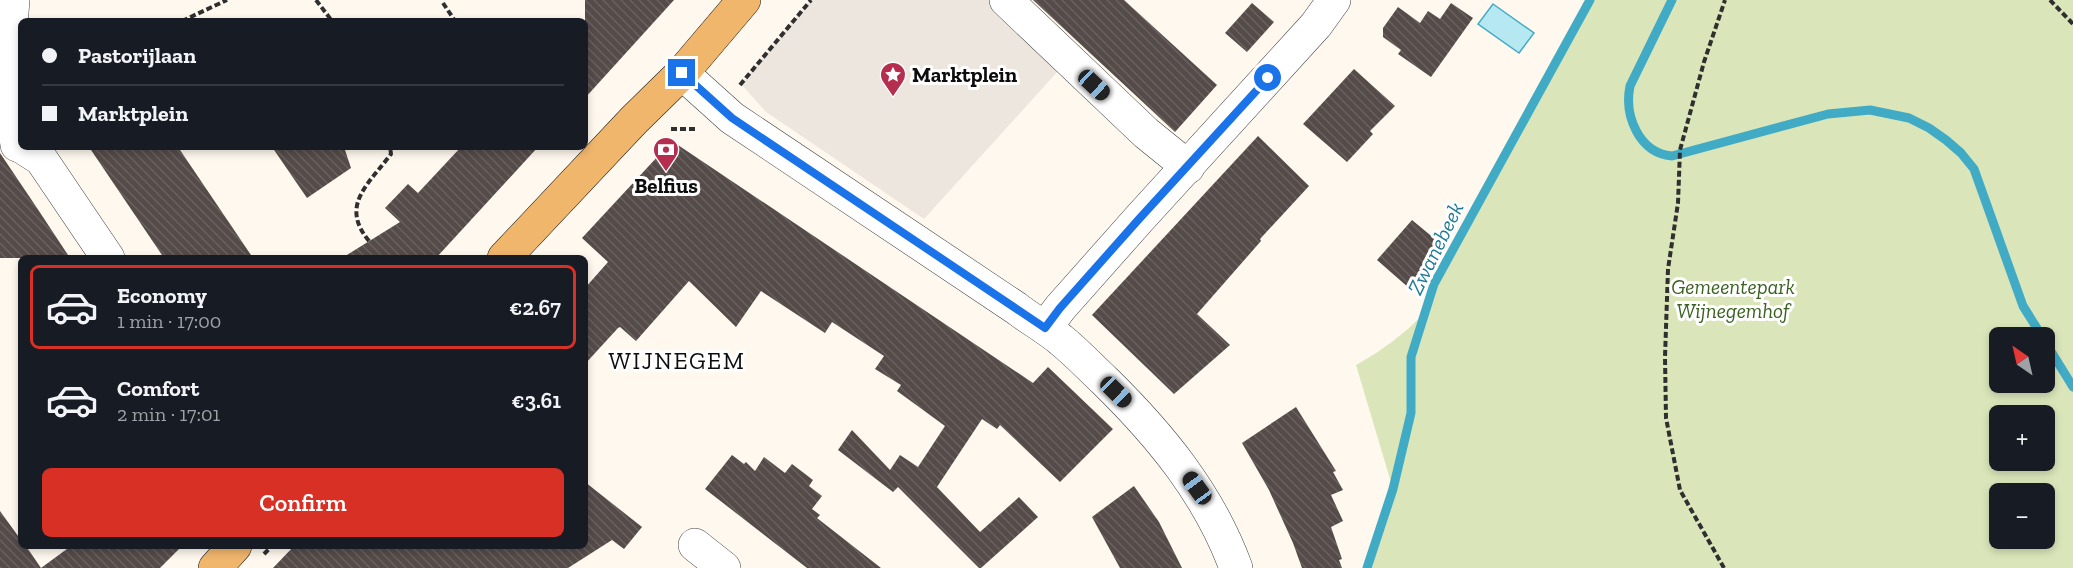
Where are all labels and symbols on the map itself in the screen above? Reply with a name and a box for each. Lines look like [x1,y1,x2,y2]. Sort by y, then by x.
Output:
route end [668,59,695,86]
place icon: Marktplein [878,60,908,98]
place label: Marktplein [912,62,1018,87]
route start [1254,64,1281,91]
car [1075,66,1113,104]
bank icon: Belfius [651,135,681,173]
place label: Belfius [634,173,698,198]
water label: Zwanebeek [1401,197,1470,299]
park label: Gemeentepark Wijnegemhof [1671,274,1795,323]
north arrow [1989,327,2055,393]
district label: WIJNEGEM [609,346,745,375]
car [1097,373,1135,411]
car [1179,468,1215,508]

